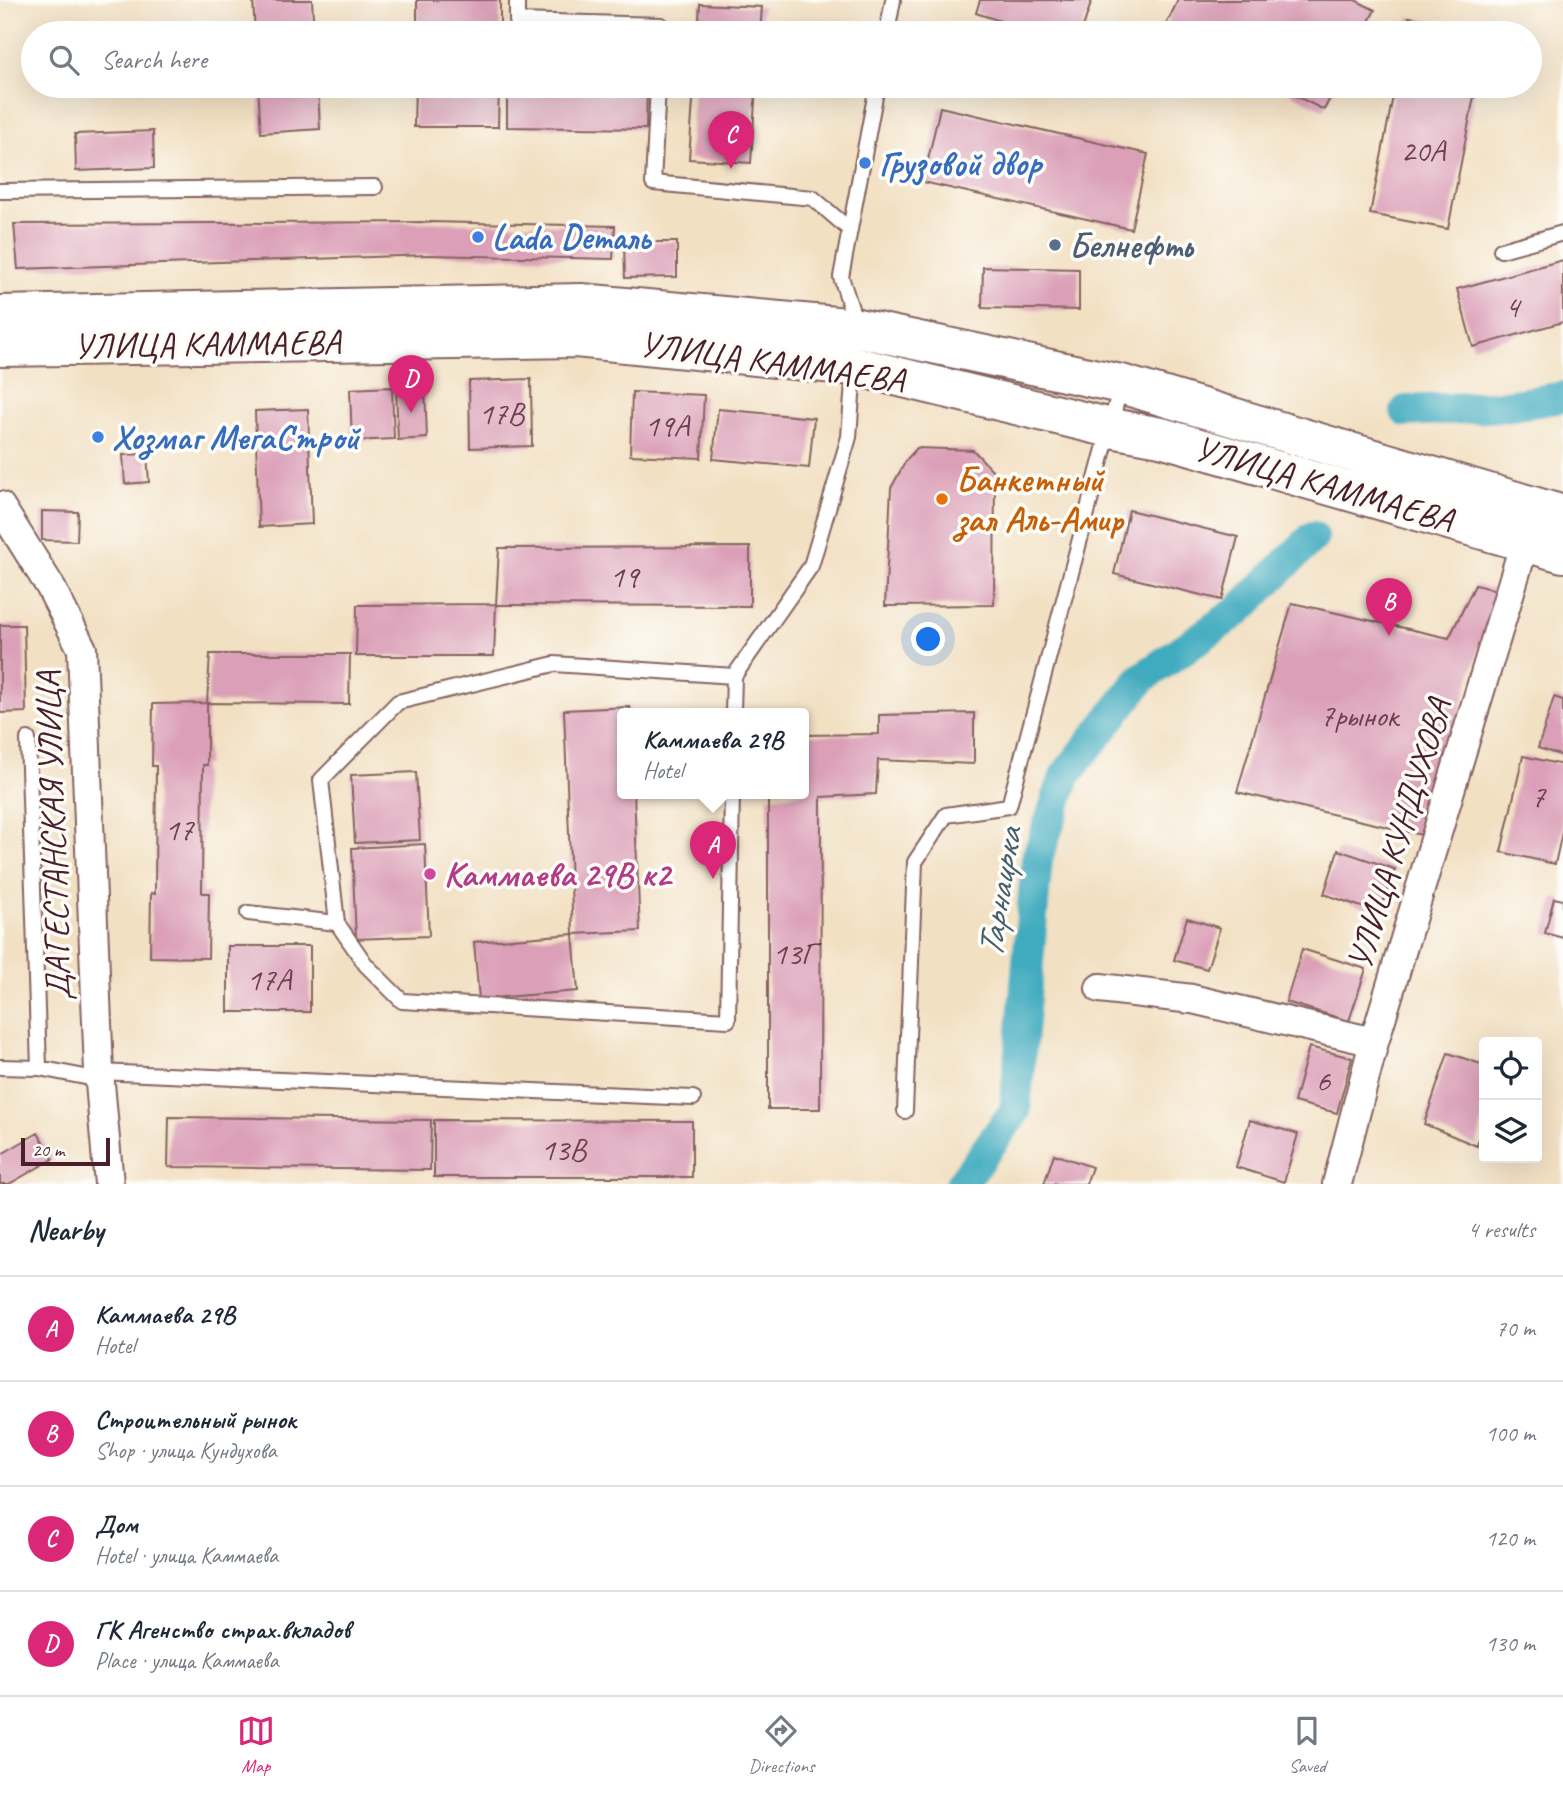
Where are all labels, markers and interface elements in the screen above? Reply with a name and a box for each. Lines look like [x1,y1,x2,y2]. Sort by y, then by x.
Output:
search box [21,21,1542,98]
icon: search [45,41,83,79]
text: Search here [101,43,207,76]
pin: C [708,111,754,169]
house number: 20А [1401,130,1447,171]
place label: Грузовой двор [879,141,1044,186]
marker: Грузовой двор [857,155,873,171]
place label: Lada Dеталь [492,215,652,260]
place label: Белнефть [1069,223,1194,268]
marker: Lada Dеталь [470,229,486,245]
marker: Белнефть [1047,237,1063,253]
house number: 4 [1505,286,1523,327]
street label: УЛИЦА КАММАЕВА [73,319,342,369]
street label: УЛИЦА КАММАЕВА [637,321,909,403]
pin: D [388,355,434,413]
house number: 17В [478,393,526,434]
house number: 19А [645,405,691,446]
place label: Хозмаг МегаСтрой [112,415,361,460]
street label: УЛИЦА КАММАЕВА [1189,426,1460,543]
marker: Хозмаг МегаСтрой [90,429,106,445]
place label: Банкетный зал Аль-Амир [952,457,1126,542]
marker: Банкетный зал Аль-Амир [934,491,950,507]
house number: 19 [610,556,641,597]
pin: B [1366,578,1412,636]
your location [911,622,945,656]
street label: ДАГЕСТАНСКАЯ УЛИЦА [25,669,81,1001]
street label: УЛИЦА КУНДУХОВА [1336,692,1462,975]
house number: 7рынок [1320,695,1400,736]
popup [617,708,809,799]
text: Каммаева 29В [643,723,783,756]
text: Hotel [643,756,683,785]
house number: 7 [1531,776,1547,817]
house number: 17 [165,809,195,850]
pin: A [690,821,736,879]
water label: Тарнаирка [966,821,1033,961]
place label: Каммаева 29В к2 [444,852,674,897]
marker: Каммаева 29В к2 [422,866,438,882]
house number: 13Г [772,933,822,974]
house number: 17А [247,959,293,1000]
map controls [1479,1037,1542,1163]
button: locate [1479,1037,1542,1100]
house number: 6 [1316,1060,1332,1101]
button: layers [1479,1100,1542,1163]
house number: 13В [540,1129,588,1170]
scale bar [21,1135,110,1167]
text: 20 m [32,1138,64,1162]
text: Nearby [28,1211,104,1249]
text: 4 results [1468,1215,1535,1244]
text: Каммаева 29В [95,1298,235,1331]
text: A [45,1314,57,1343]
text: 70 m [1496,1314,1535,1343]
text: Hotel [95,1331,135,1360]
text: Строительный рынок [95,1403,296,1436]
text: B [45,1419,57,1448]
text: 100 m [1486,1419,1535,1448]
text: Shop · улица Кундухова [95,1436,276,1465]
text: Дом [95,1508,138,1541]
text: C [46,1524,56,1553]
text: 120 m [1486,1524,1535,1553]
text: Hotel · улица Каммаева [95,1541,278,1570]
text: ГК Агенство страх.вкладов [95,1613,350,1646]
text: D [44,1629,58,1658]
text: 130 m [1486,1629,1535,1658]
text: Place · улица Каммаева [95,1646,279,1675]
tab: Map [237,1712,275,1778]
tab: Directions [748,1712,815,1778]
tab: Saved [1288,1712,1326,1778]

